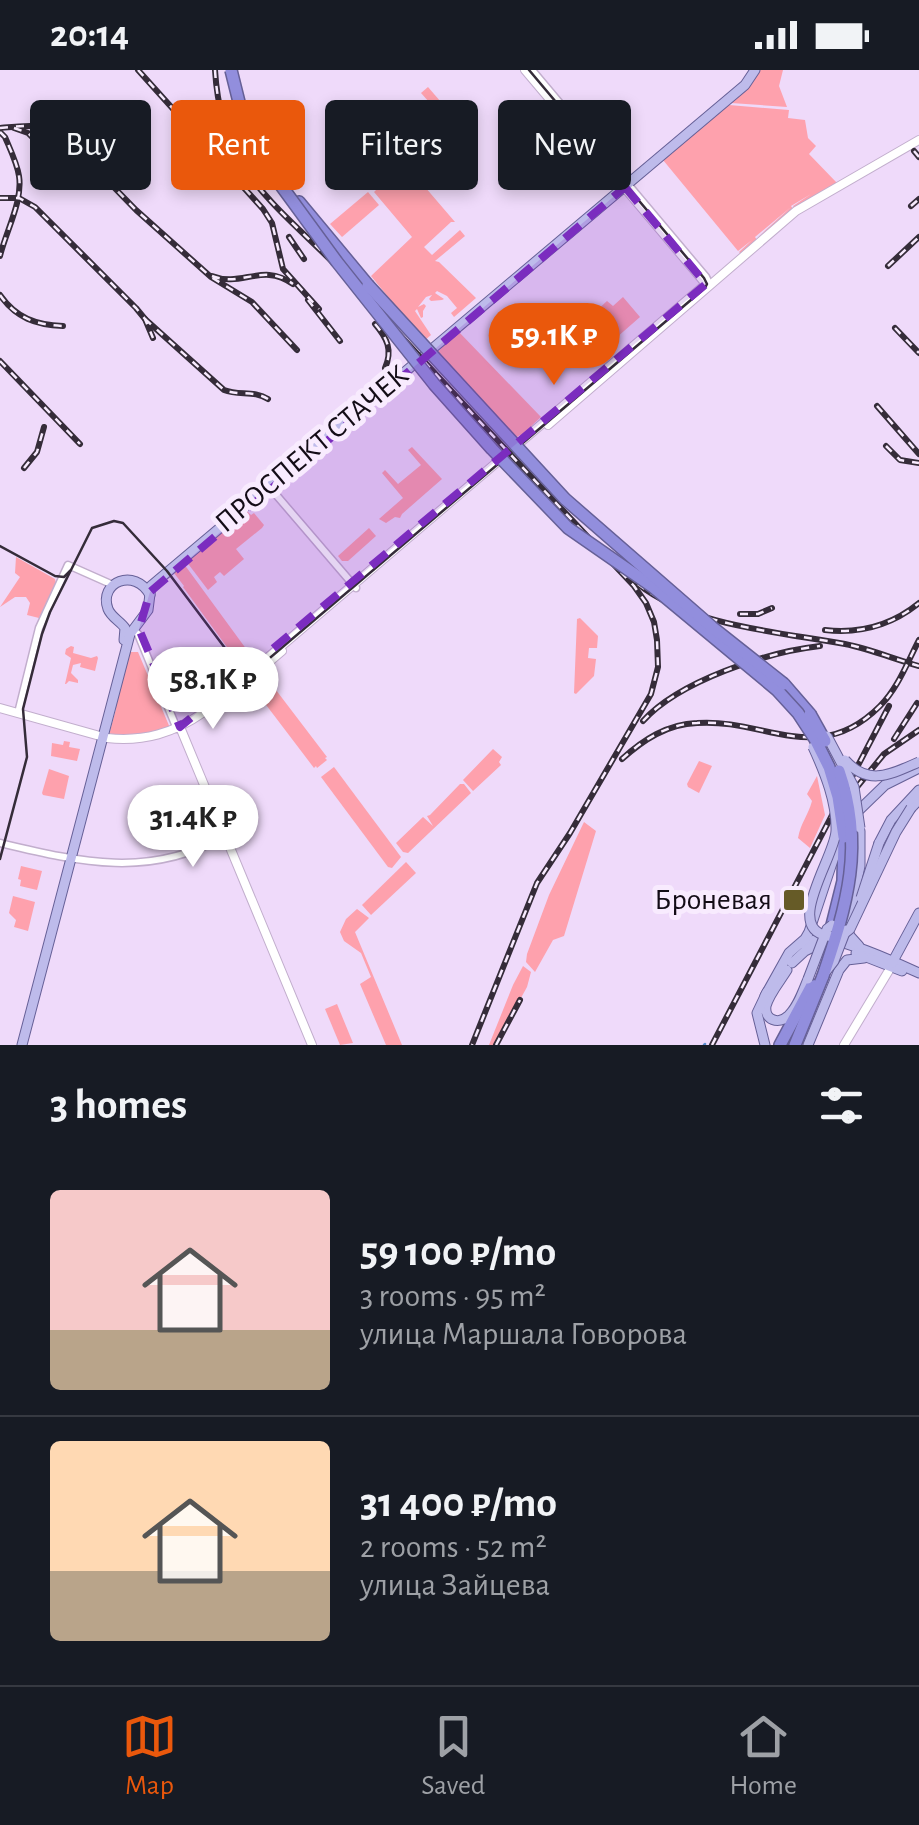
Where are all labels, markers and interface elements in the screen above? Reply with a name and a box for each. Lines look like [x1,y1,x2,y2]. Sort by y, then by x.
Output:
text: 20:14 [50,16,129,54]
chip: Buy [30,100,151,190]
chip: Rent [171,100,305,190]
chip: Filters [325,100,478,190]
chip: New [498,100,631,190]
pin: 59.1K ₽ [462,303,646,388]
text: 59.1K ₽ [511,319,597,351]
street label: ПРОСПЕКТ СТАЧЕК [210,360,414,538]
pin: 58.1K ₽ [121,647,305,732]
text: 58.1K ₽ [170,663,256,695]
pin: 31.4K ₽ [101,785,285,870]
text: 31.4K ₽ [149,801,237,833]
place label: Броневая [654,885,772,915]
marker: Броневая [781,887,807,913]
icon: filters [814,1078,869,1133]
text: 3 homes [50,1084,187,1126]
icon: home [130,1230,250,1350]
text: 59 100 ₽/mo [360,1231,556,1273]
text: 3 rooms · 95 m² [360,1280,546,1312]
text: улица Маршала Говорова [360,1318,687,1350]
icon: home [130,1481,250,1601]
text: 31 400 ₽/mo [360,1482,557,1524]
text: 2 rooms · 52 m² [360,1531,547,1563]
text: улица Зайцева [360,1569,550,1601]
tab: Map [122,1709,177,1803]
tab: Saved [421,1709,485,1803]
tab: Home [730,1709,797,1803]

